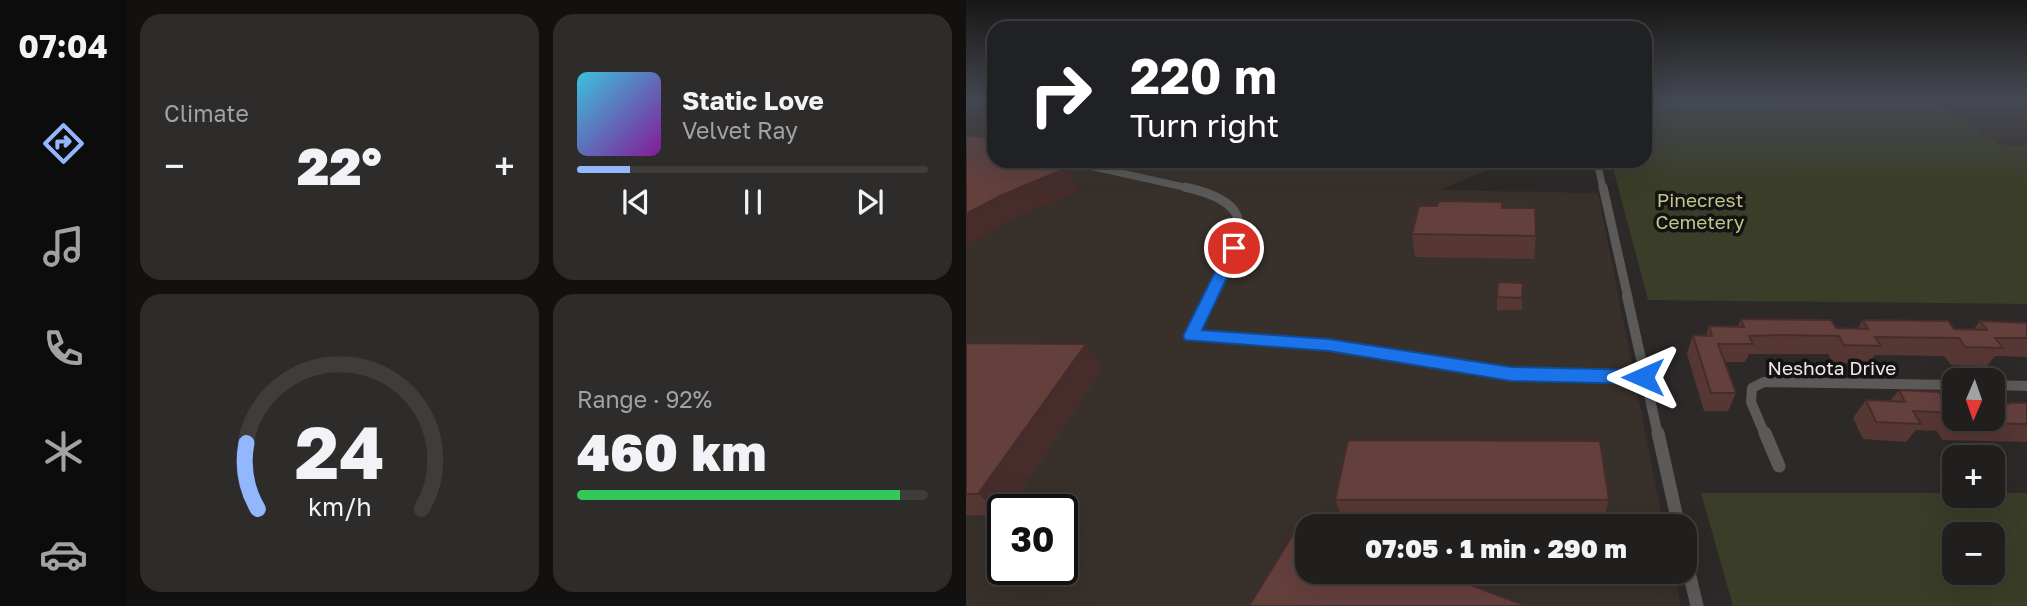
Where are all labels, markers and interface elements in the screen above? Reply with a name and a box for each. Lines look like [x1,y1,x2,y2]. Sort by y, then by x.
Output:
text: 07:04 [18,27,108,65]
text: 220 m [1130,46,1277,105]
icon: right [1015,49,1106,140]
text: Static Love [682,85,824,116]
text: Climate [164,99,249,127]
text: Turn right [1130,106,1279,144]
text: Velvet Ray [682,116,798,144]
icon: directions [39,119,88,168]
text: 22° [297,134,382,196]
text: − [164,143,185,188]
text: + [494,143,515,188]
icon: previous [617,183,655,221]
icon: pause [734,183,772,221]
icon: next [851,183,889,221]
park label: Pinecrest Cemetery [1655,188,1745,233]
pin [1204,218,1264,278]
icon: music [39,222,88,271]
icon: arrive [1215,229,1253,267]
icon: phone [39,324,88,373]
position arrow [1606,340,1680,414]
street label: Neshota Drive [1768,356,1896,379]
north arrow [1942,368,2006,430]
map controls [1942,368,2005,585]
text: Range · 92% [577,385,712,413]
text: 24 [295,408,384,495]
text: 460 km [577,420,766,482]
icon: climate [39,427,88,476]
button: + [1942,445,2005,508]
text: km/h [308,491,371,522]
speed limit sign: 30 [987,494,1078,585]
button: − [1942,522,2005,585]
icon: car [39,530,88,579]
text: 07:05 · 1 min · 290 m [1365,533,1627,564]

